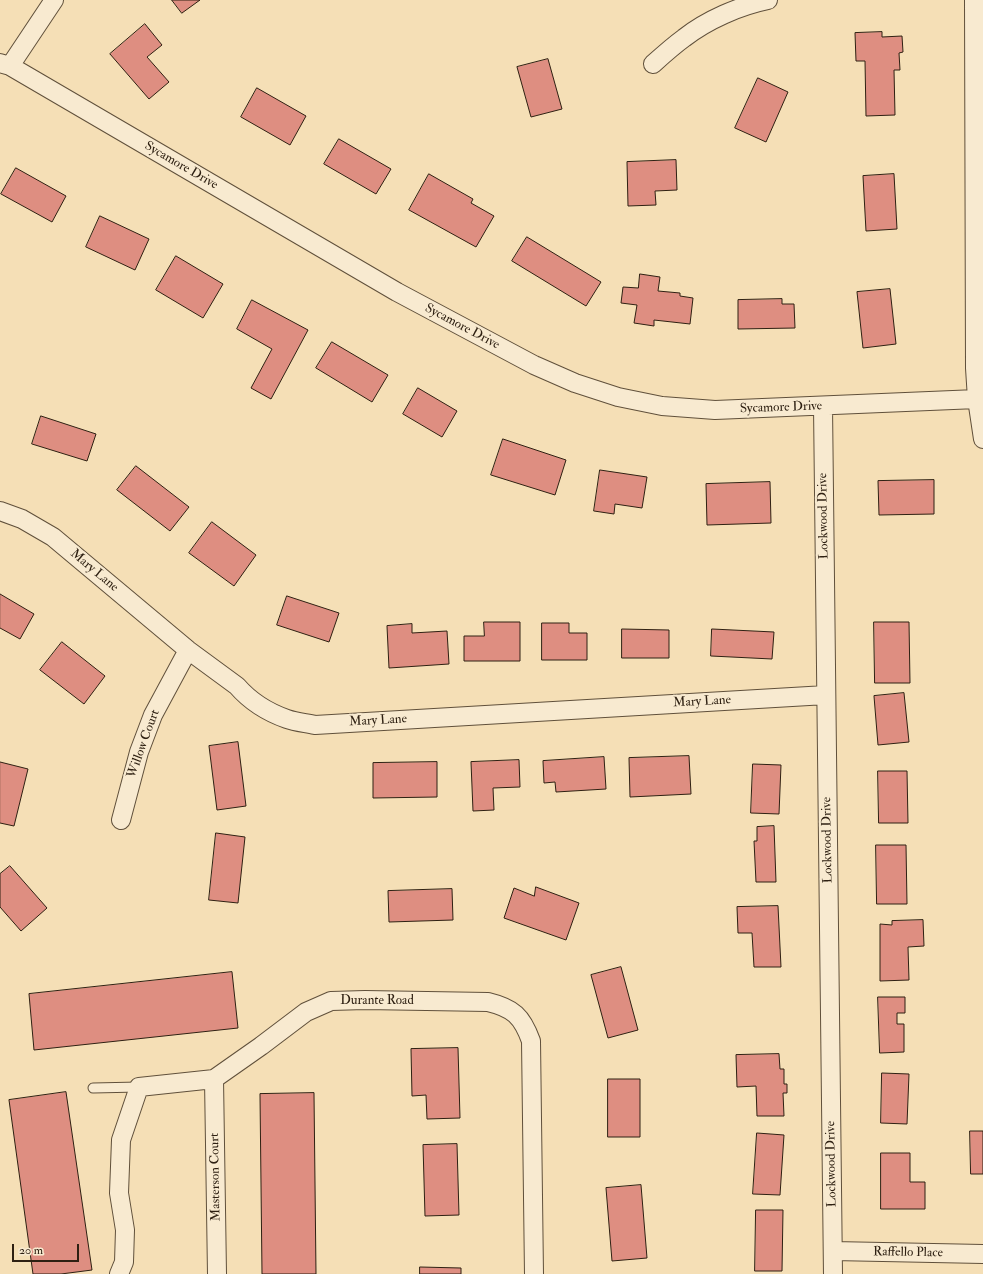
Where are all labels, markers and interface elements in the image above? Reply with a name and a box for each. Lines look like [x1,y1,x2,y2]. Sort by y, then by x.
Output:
street label: Sycamore Drive [141,139,221,193]
street label: Sycamore Drive [422,301,502,353]
street label: Sycamore Drive [740,399,822,417]
street label: Lockwood Drive [815,473,833,559]
street label: Mary Lane [67,546,121,596]
street label: Mary Lane [673,693,731,711]
street label: Willow Court [124,708,164,780]
street label: Mary Lane [349,712,407,730]
street label: Lockwood Drive [819,797,837,883]
street label: Durante Road [340,993,414,1009]
street label: Lockwood Drive [823,1121,841,1207]
street label: Masterson Court [207,1133,225,1221]
scale bar [14,1236,81,1262]
text: 20 m [19,1243,43,1258]
street label: Raffello Place [873,1245,943,1261]

